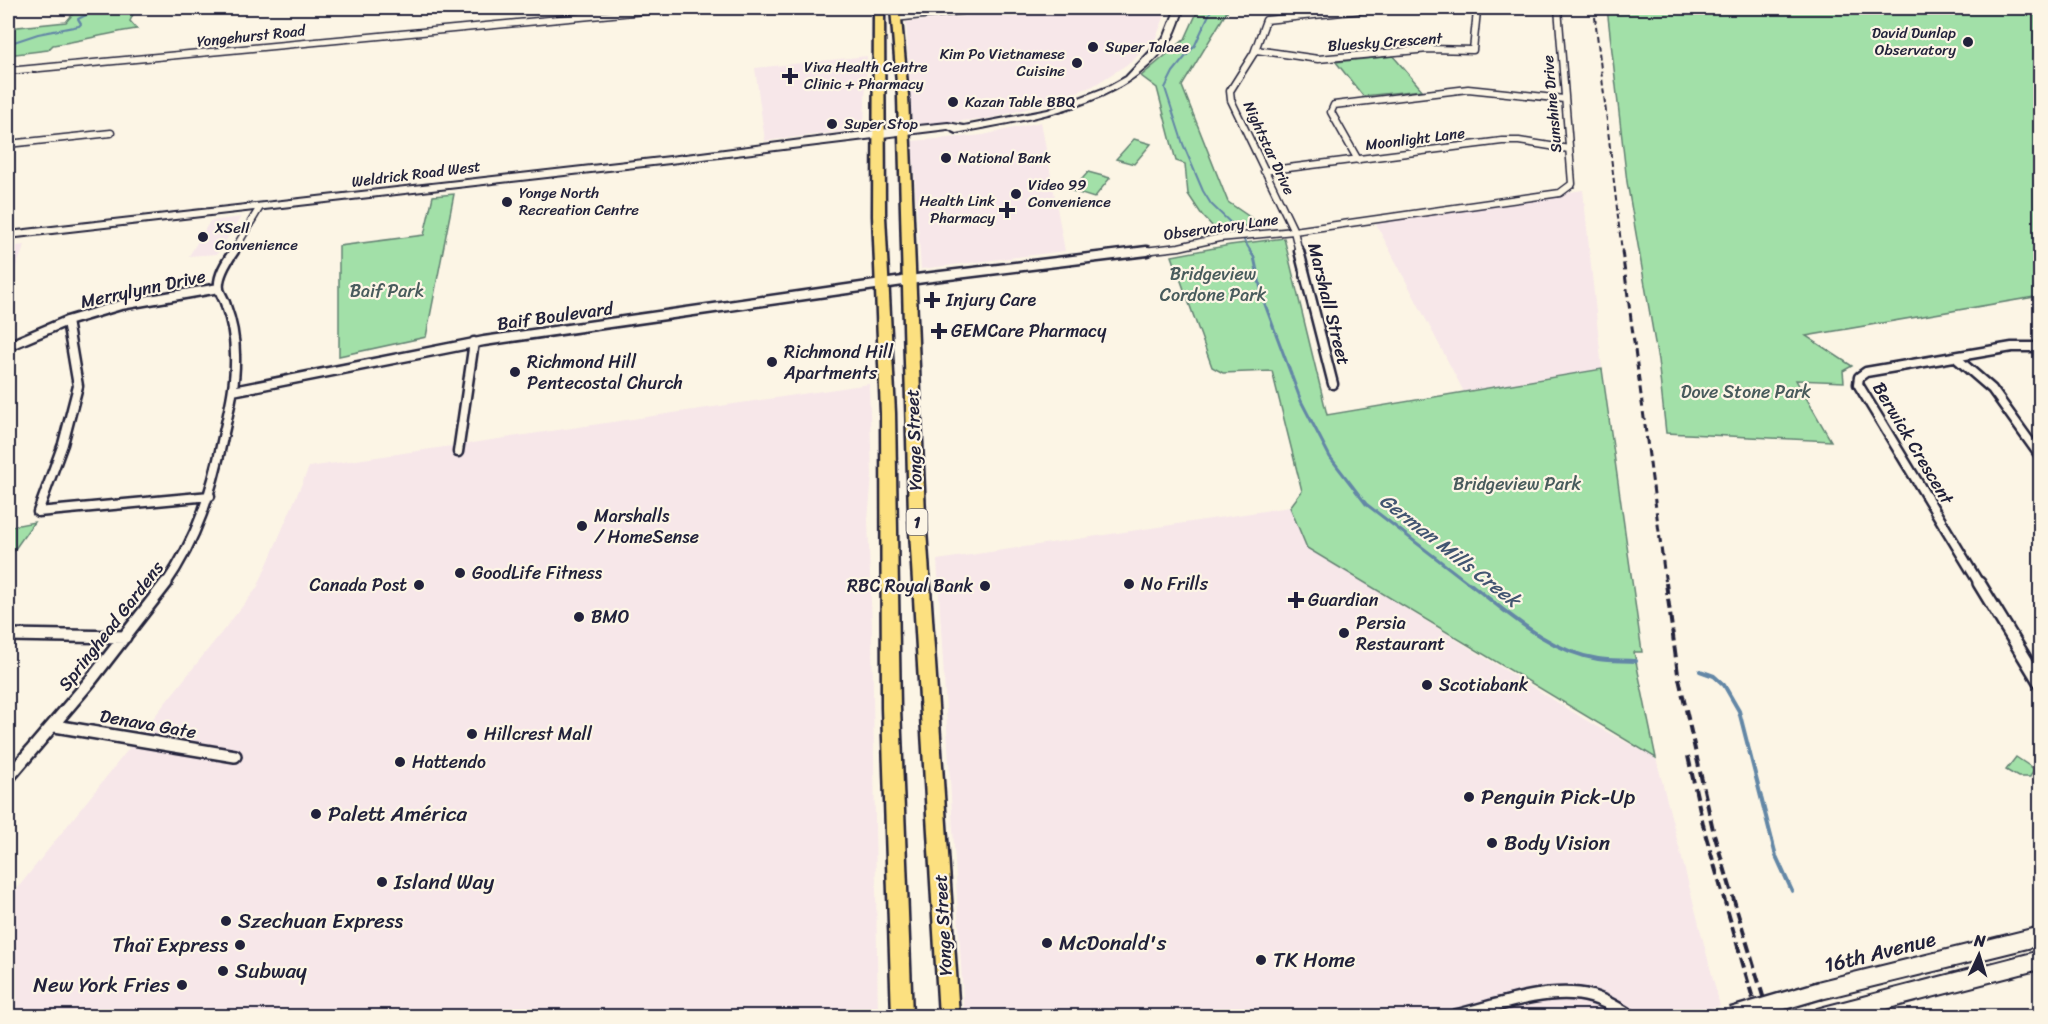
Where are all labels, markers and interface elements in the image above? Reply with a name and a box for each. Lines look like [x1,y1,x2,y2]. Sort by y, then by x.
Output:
street label: Yongehurst Road [196,17,308,55]
place label: David Dunlap Observatory [1872,20,1956,63]
street label: Bluesky Crescent [1327,25,1444,59]
place label: Super Talaee [1105,34,1189,60]
marker: David Dunlap Observatory [1961,35,1975,49]
marker: Super Talaee [1086,40,1100,54]
place label: Kim Po Vietnamese Cuisine [940,41,1065,84]
place label: Viva Health Centre Clinic + Pharmacy [804,54,928,97]
street label: Sunshine Drive [1535,54,1569,154]
marker: Kim Po Vietnamese Cuisine [1070,56,1084,70]
marker: Viva Health Centre Clinic + Pharmacy [781,67,799,85]
place label: Kazan Table BBQ [965,89,1075,115]
marker: Kazan Table BBQ [946,95,960,109]
street label: Nightstar Drive [1236,97,1302,200]
place label: Super Stop [844,111,918,137]
marker: Super Stop [825,117,839,131]
street label: Moonlight Lane [1364,120,1467,158]
place label: National Bank [958,145,1051,171]
marker: National Bank [939,151,953,165]
street label: Weldrick Road West [350,153,482,195]
place label: Video 99 Convenience [1028,172,1111,215]
place label: Yonge North Recreation Centre [519,180,639,223]
marker: Video 99 Convenience [1009,187,1023,201]
place label: Health Link Pharmacy [919,188,995,231]
marker: Yonge North Recreation Centre [500,195,514,209]
marker: Health Link Pharmacy [1000,203,1014,217]
street label: Observatory Lane [1162,206,1280,248]
place label: XSell Convenience [214,215,298,258]
marker: XSell Convenience [196,230,210,244]
street label: Marshall Street [1298,239,1360,369]
park label: Bridgeview Cordone Park [1160,258,1267,311]
street label: Merrylynn Drive [77,260,209,318]
park label: Baif Park [350,275,424,307]
place label: Injury Care [945,284,1036,316]
marker: Injury Care [923,291,941,309]
street label: Baif Boulevard [495,292,617,340]
place label: GEMCare Pharmacy [951,315,1107,347]
marker: GEMCare Pharmacy [932,324,946,338]
place label: Richmond Hill Apartments [783,336,894,389]
place label: Richmond Hill Pentecostal Church [527,346,683,399]
marker: Richmond Hill Apartments [765,355,779,369]
marker: Richmond Hill Pentecostal Church [508,365,522,379]
street label: Berwick Crescent [1864,375,1963,511]
park label: Dove Stone Park [1681,376,1812,408]
street label: Yonge Street [896,389,932,491]
park label: Bridgeview Park [1453,468,1582,500]
water label: German Mills Creek [1372,484,1530,618]
place label: Marshalls / HomeSense [594,500,699,553]
road number: 1 [906,509,928,535]
marker: Marshalls / HomeSense [575,519,589,533]
street label: Springhead Gardens [50,553,173,698]
place label: GoodLife Fitness [472,557,603,589]
marker: GoodLife Fitness [453,566,467,580]
place label: No Frills [1141,568,1209,600]
place label: Canada Post [309,569,407,601]
place label: RBC Royal Bank [847,570,973,602]
marker: No Frills [1122,577,1136,591]
marker: Canada Post [412,578,426,592]
marker: RBC Royal Bank [978,579,992,593]
place label: Guardian [1308,584,1379,616]
marker: Guardian [1289,593,1303,607]
place label: BMO [591,601,629,633]
place label: Persia Restaurant [1356,607,1445,660]
marker: BMO [572,610,586,624]
marker: Persia Restaurant [1337,626,1351,640]
place label: Scotiabank [1439,669,1529,701]
marker: Scotiabank [1420,678,1434,692]
street label: Denava Gate [97,700,199,748]
place label: Hillcrest Mall [484,718,593,750]
marker: Hillcrest Mall [465,727,479,741]
place label: Hattendo [412,746,486,778]
marker: Hattendo [393,755,407,769]
place label: Penguin Pick-Up [1481,778,1635,816]
marker: Penguin Pick-Up [1462,790,1476,804]
place label: Palett América [328,795,467,833]
marker: Palett América [309,807,323,821]
place label: Body Vision [1504,824,1610,862]
marker: Body Vision [1485,836,1499,850]
place label: Island Way [393,863,494,901]
street label: Yonge Street [924,873,962,977]
marker: Island Way [375,875,389,889]
place label: Szechuan Express [238,902,404,940]
marker: Szechuan Express [219,914,233,928]
street label: 16th Avenue [1820,920,1940,984]
place label: McDonald's [1059,924,1167,962]
north arrow [1949,925,2009,985]
place label: Thaï Express [112,926,228,964]
text: N [1972,926,1987,955]
marker: McDonald's [1040,936,1054,950]
marker: Thaï Express [233,938,247,952]
place label: TK Home [1273,941,1356,979]
place label: Subway [235,952,307,990]
marker: TK Home [1254,953,1268,967]
marker: Subway [216,964,230,978]
place label: New York Fries [33,966,170,1004]
marker: New York Fries [175,978,189,992]

